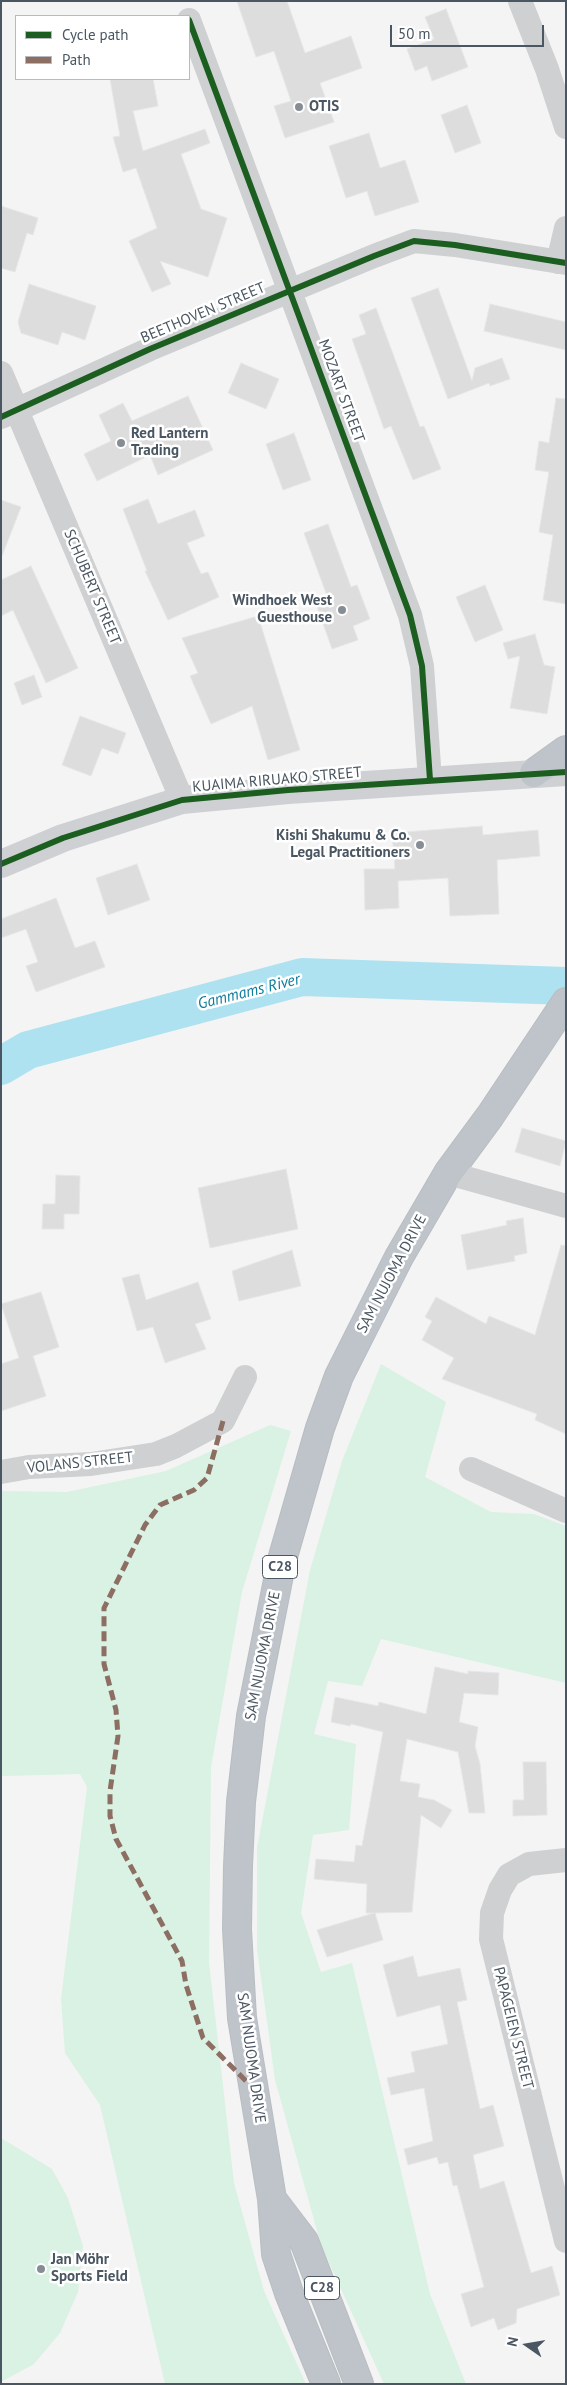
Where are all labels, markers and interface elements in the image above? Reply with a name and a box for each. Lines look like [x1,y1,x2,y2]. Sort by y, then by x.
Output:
legend [15,15,190,80]
scale bar [392,15,546,47]
text: 50 m [398,24,431,43]
text: Cycle path [62,25,128,44]
text: Path [62,50,91,69]
place label: OTIS [309,98,339,116]
marker: OTIS [293,101,305,113]
street label: BEETHOVEN STREET [138,279,268,347]
street label: MOZART STREET [314,337,368,445]
place label: Red Lantern Trading [131,425,208,460]
marker: Red Lantern Trading [115,437,127,449]
street label: SCHUBERT STREET [60,527,124,647]
place label: Windhoek West Guesthouse [232,592,332,627]
marker: Windhoek West Guesthouse [336,604,348,616]
street label: KUAIMA RIRUAKO STREET [192,764,362,796]
place label: Kishi Shakumu & Co. Legal Practitioners [276,827,410,862]
marker: Kishi Shakumu & Co. Legal Practitioners [414,839,426,851]
water label: Gammams River [196,970,302,1014]
street label: SAM NUJOMA DRIVE [353,1212,431,1336]
street label: VOLANS STREET [26,1448,134,1478]
road number: C28 [262,1555,298,1578]
street label: SAM NUJOMA DRIVE [242,1590,284,1722]
street label: PAPAGEIEN STREET [489,1965,537,2091]
street label: SAM NUJOMA DRIVE [233,1992,269,2124]
place label: Jan Möhr Sports Field [51,2251,128,2286]
marker: Jan Möhr Sports Field [35,2263,47,2275]
road number: C28 [304,2276,340,2300]
north arrow [502,2320,552,2370]
text: N [503,2335,522,2348]

